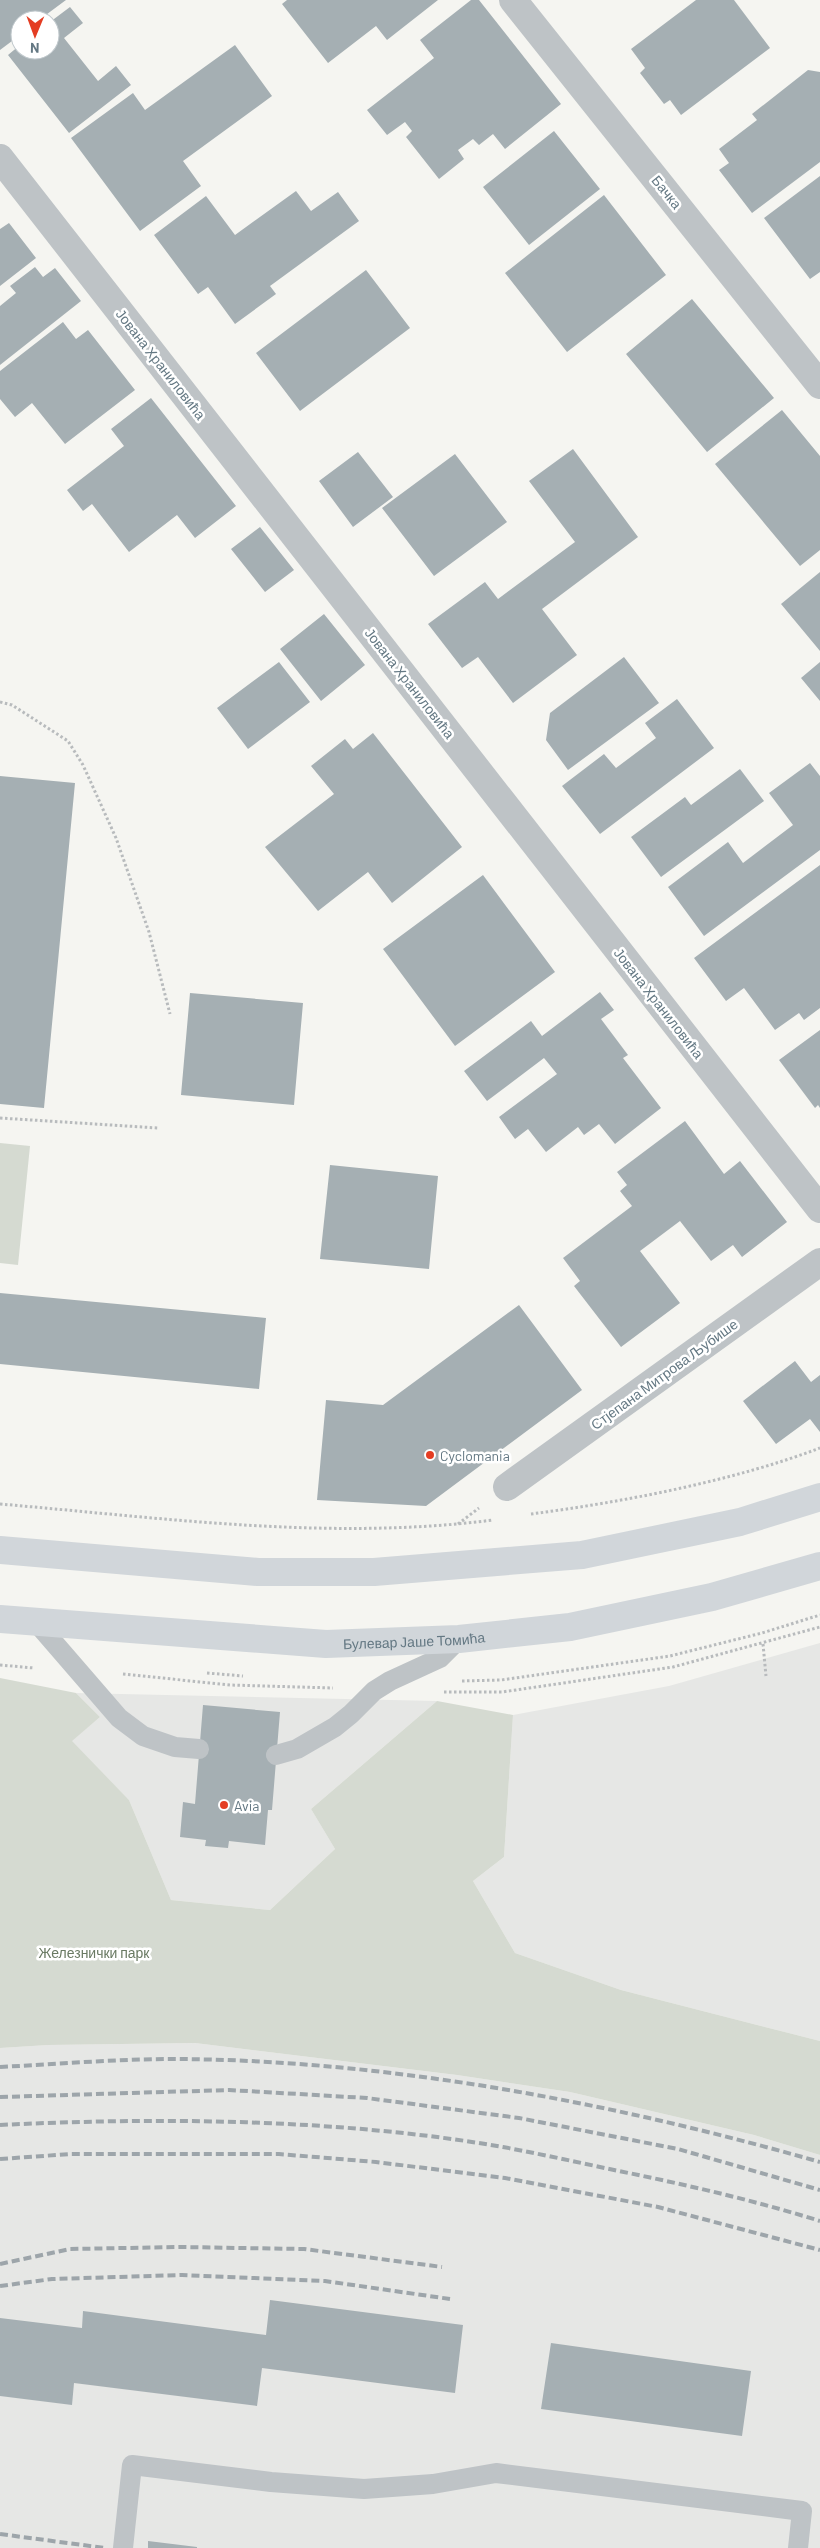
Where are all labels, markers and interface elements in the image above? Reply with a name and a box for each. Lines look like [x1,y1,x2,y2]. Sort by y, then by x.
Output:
north arrow [10,10,60,60]
text: N [30,40,40,57]
street label: Бачка [648,172,686,212]
street label: Јована Храниловића [113,305,210,423]
street label: Јована Храниловића [362,624,459,742]
street label: Јована Храниловића [611,944,708,1062]
street label: Стјепана Митрова Љубише [587,1315,741,1433]
place label: Cyclomania [440,1447,510,1464]
marker: Cyclomania [424,1449,436,1461]
street label: Булевар Јаше Томића [343,1628,486,1652]
place label: Avia [234,1797,259,1814]
marker: Avia [218,1799,230,1811]
park label: Железнички парк [38,1944,150,1961]

